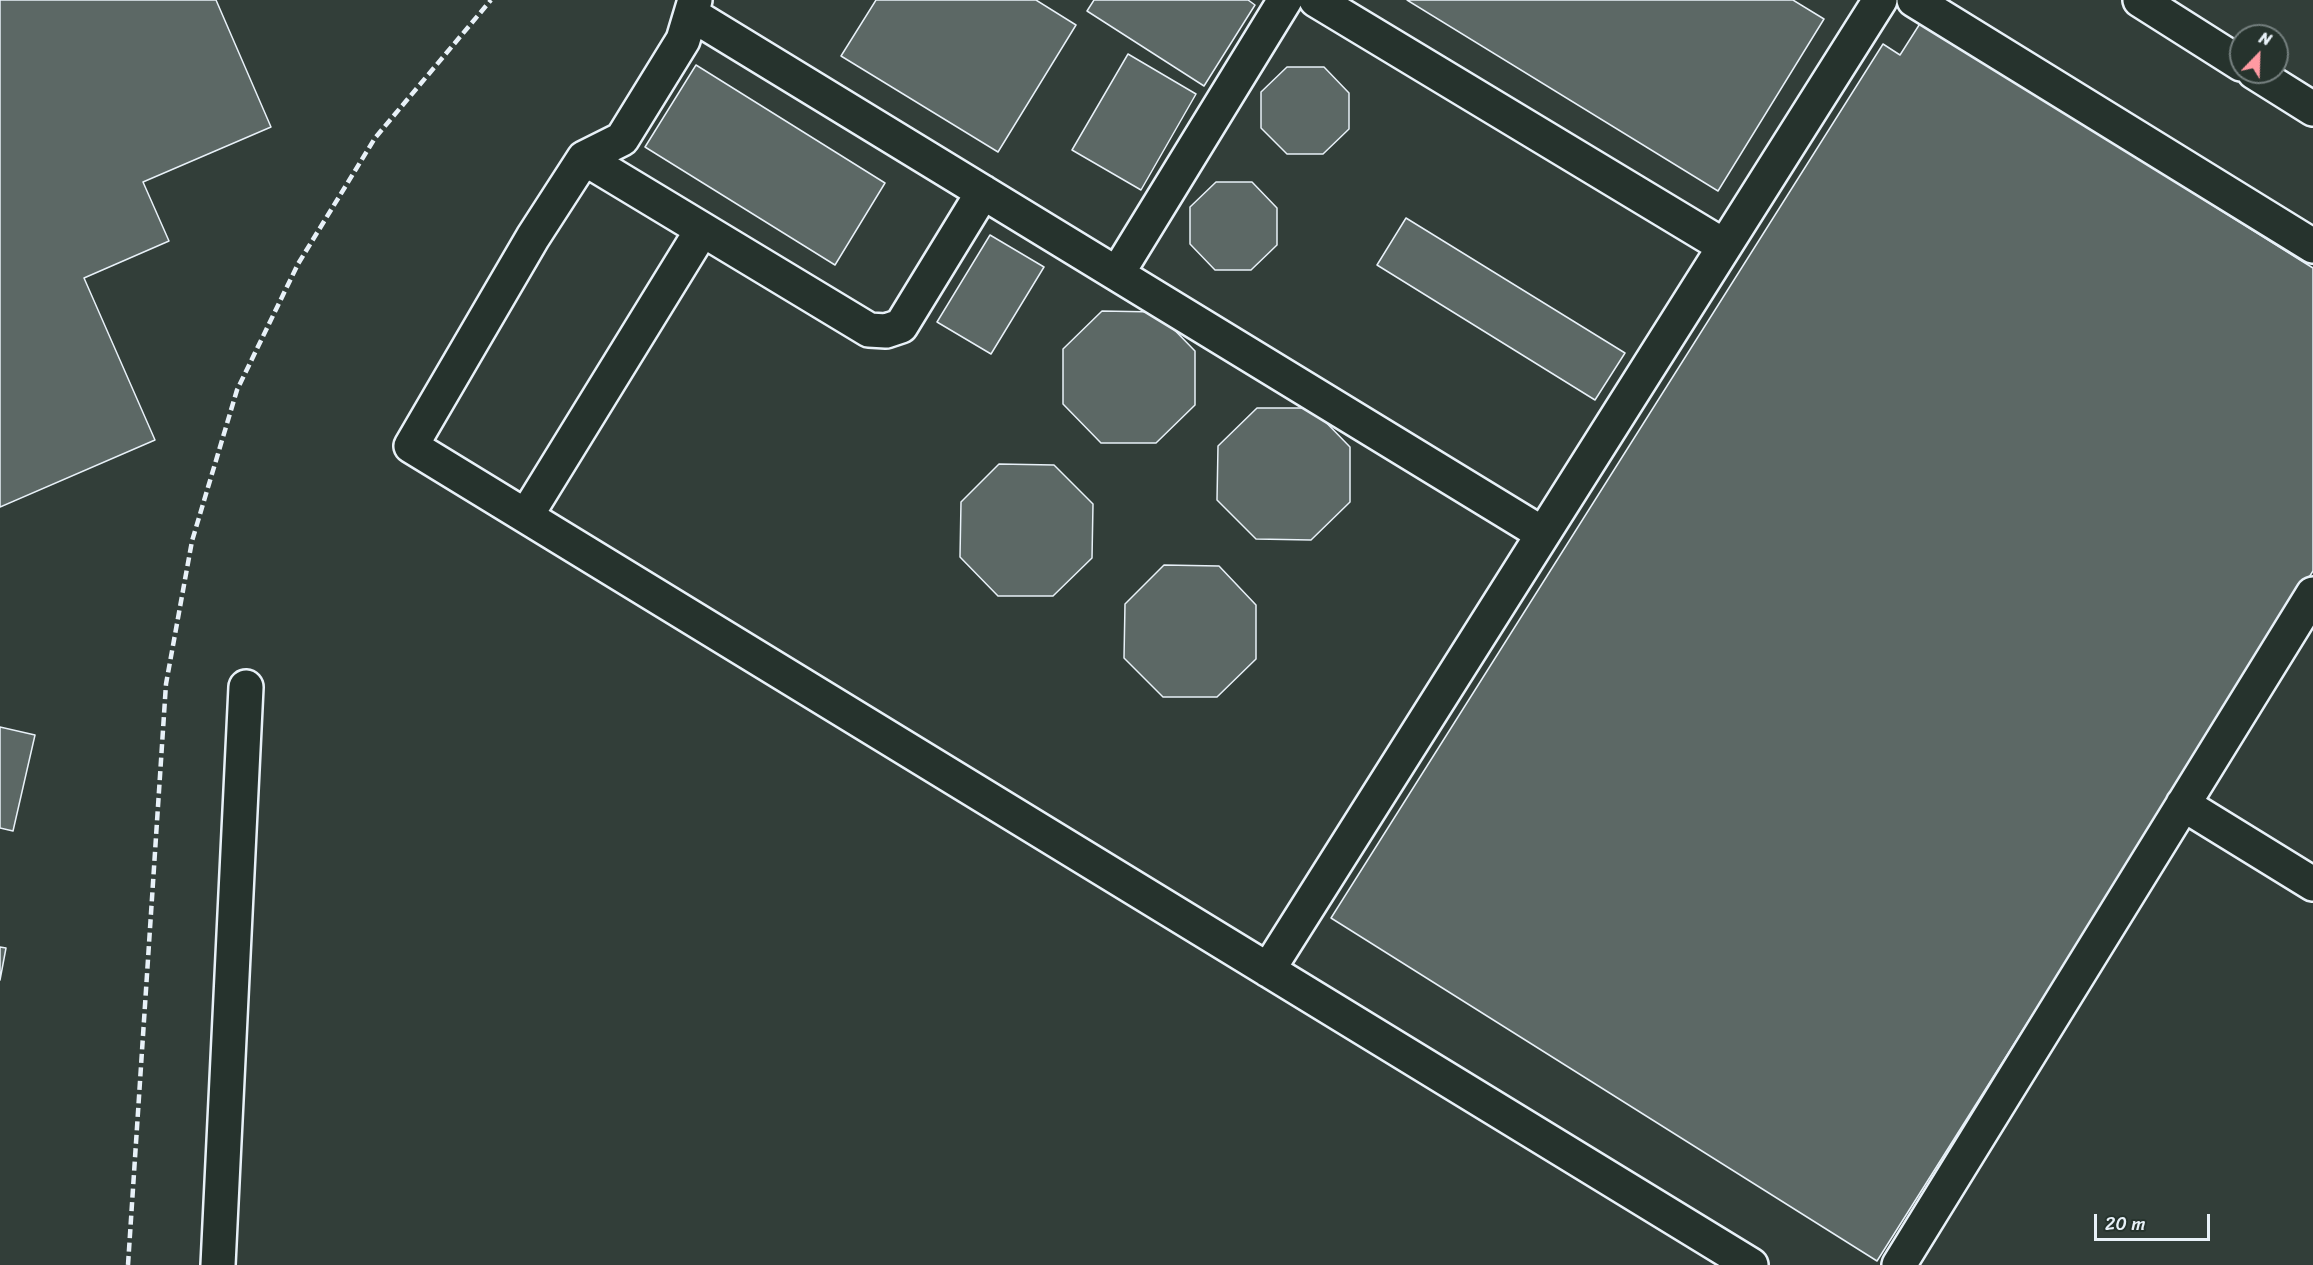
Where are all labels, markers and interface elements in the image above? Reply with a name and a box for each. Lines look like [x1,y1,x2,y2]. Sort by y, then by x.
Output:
text: N [2255,23,2276,54]
north arrow [2229,24,2289,84]
scale bar [2097,1202,2212,1240]
text: 20 m [2105,1208,2145,1240]

